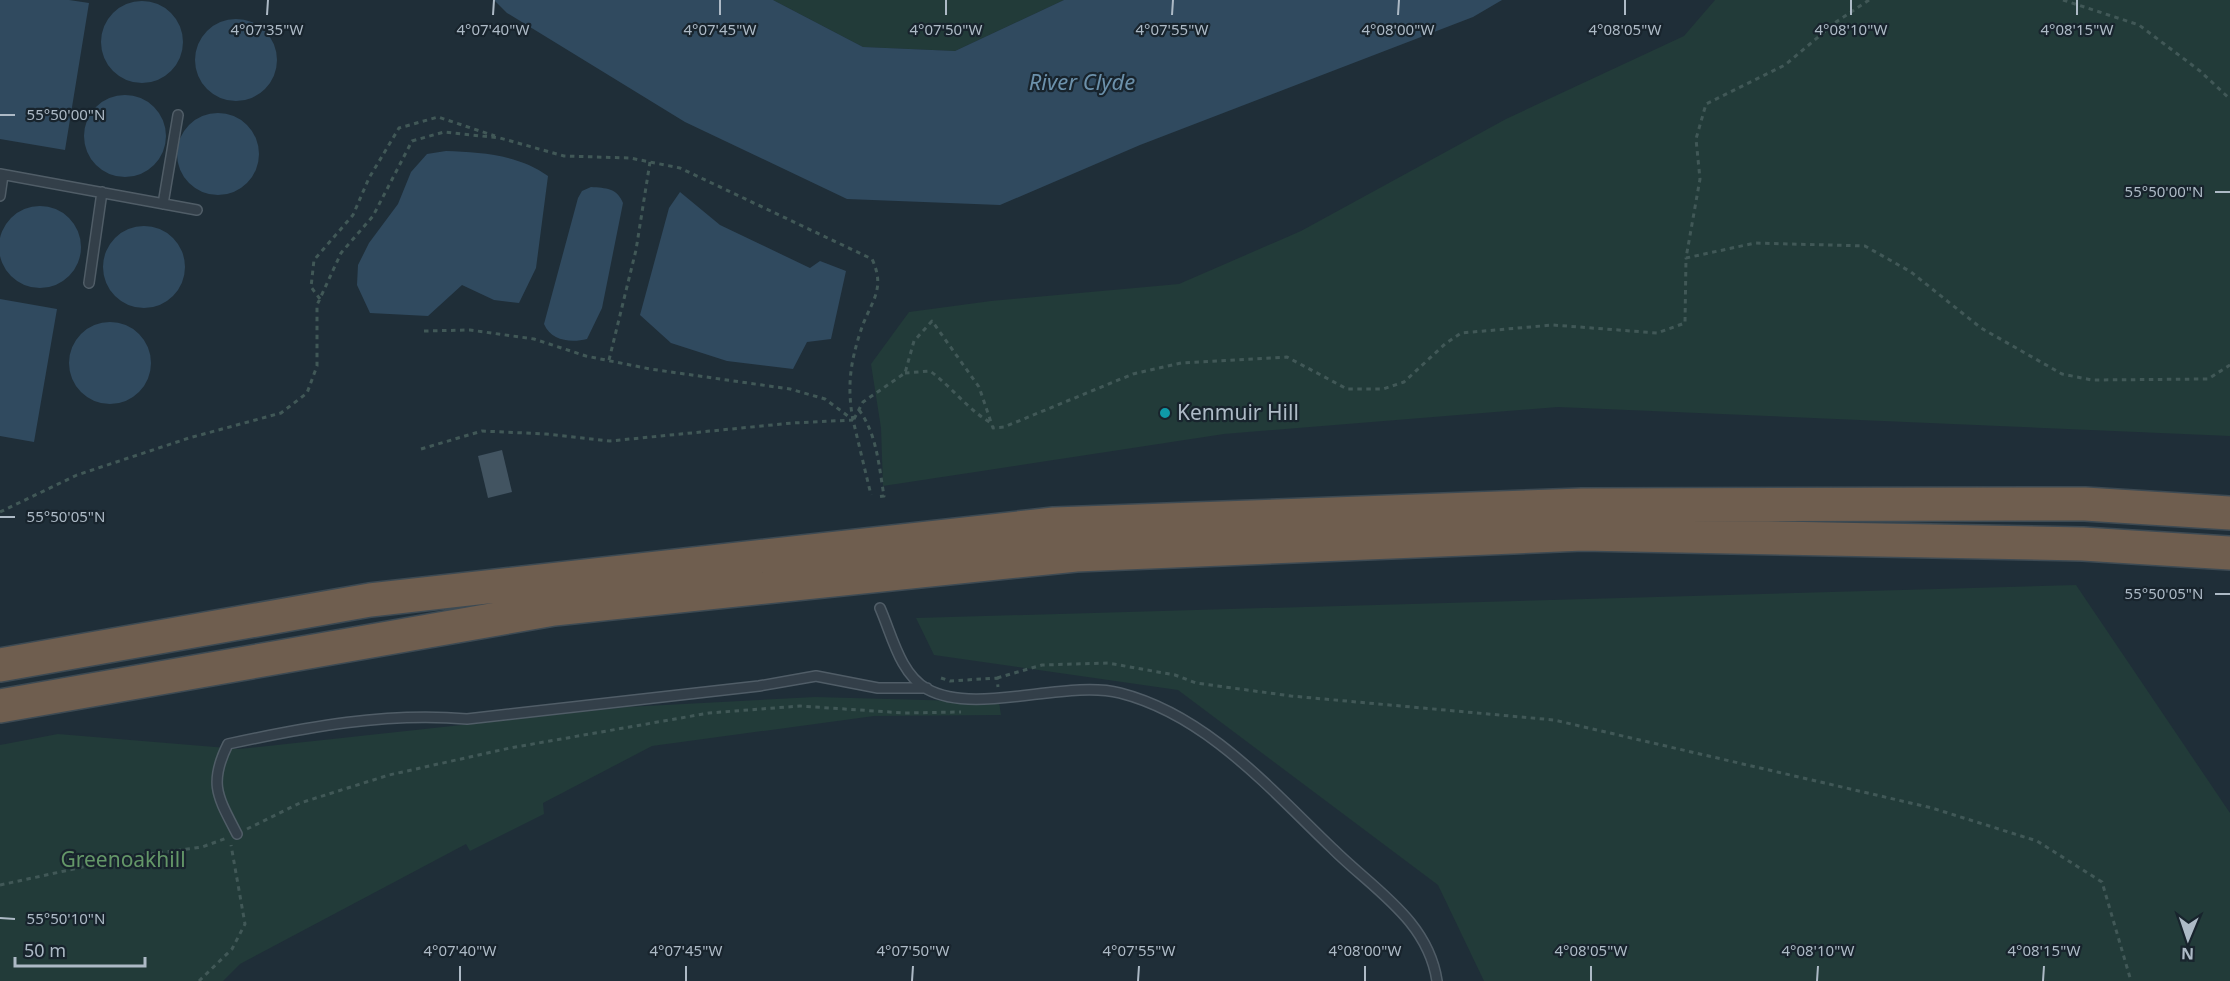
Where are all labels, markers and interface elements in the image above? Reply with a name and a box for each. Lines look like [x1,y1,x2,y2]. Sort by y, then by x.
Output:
text: 4°07'35"W [230,19,304,39]
text: 4°07'40"W [456,19,530,39]
text: 4°07'45"W [683,19,757,39]
text: 4°07'50"W [909,19,983,39]
text: 4°07'55"W [1135,19,1209,39]
text: 4°08'00"W [1361,19,1435,39]
text: 4°08'05"W [1588,19,1662,39]
text: 4°08'10"W [1814,19,1888,39]
text: 4°08'15"W [2040,19,2114,39]
water label: River Clyde [1029,66,1135,96]
text: 55°50'00"N [27,104,105,124]
text: 55°50'00"N [2125,181,2203,201]
place label: Kenmuir Hill [1177,398,1299,426]
marker: Kenmuir Hill [1158,406,1172,420]
text: 55°50'05"N [27,506,105,526]
text: 55°50'05"N [2125,583,2203,603]
park label: Greenoakhill [60,845,186,873]
text: 55°50'10"N [27,908,105,928]
north arrow [2158,909,2218,969]
scale bar [15,930,146,968]
text: 50 m [24,938,66,962]
text: 4°07'40"W [423,940,497,960]
text: 4°07'45"W [649,940,723,960]
text: 4°07'50"W [876,940,950,960]
text: 4°07'55"W [1102,940,1176,960]
text: 4°08'00"W [1328,940,1402,960]
text: 4°08'05"W [1554,940,1628,960]
text: 4°08'10"W [1781,940,1855,960]
text: 4°08'15"W [2007,940,2081,960]
text: N [2181,943,2194,965]

